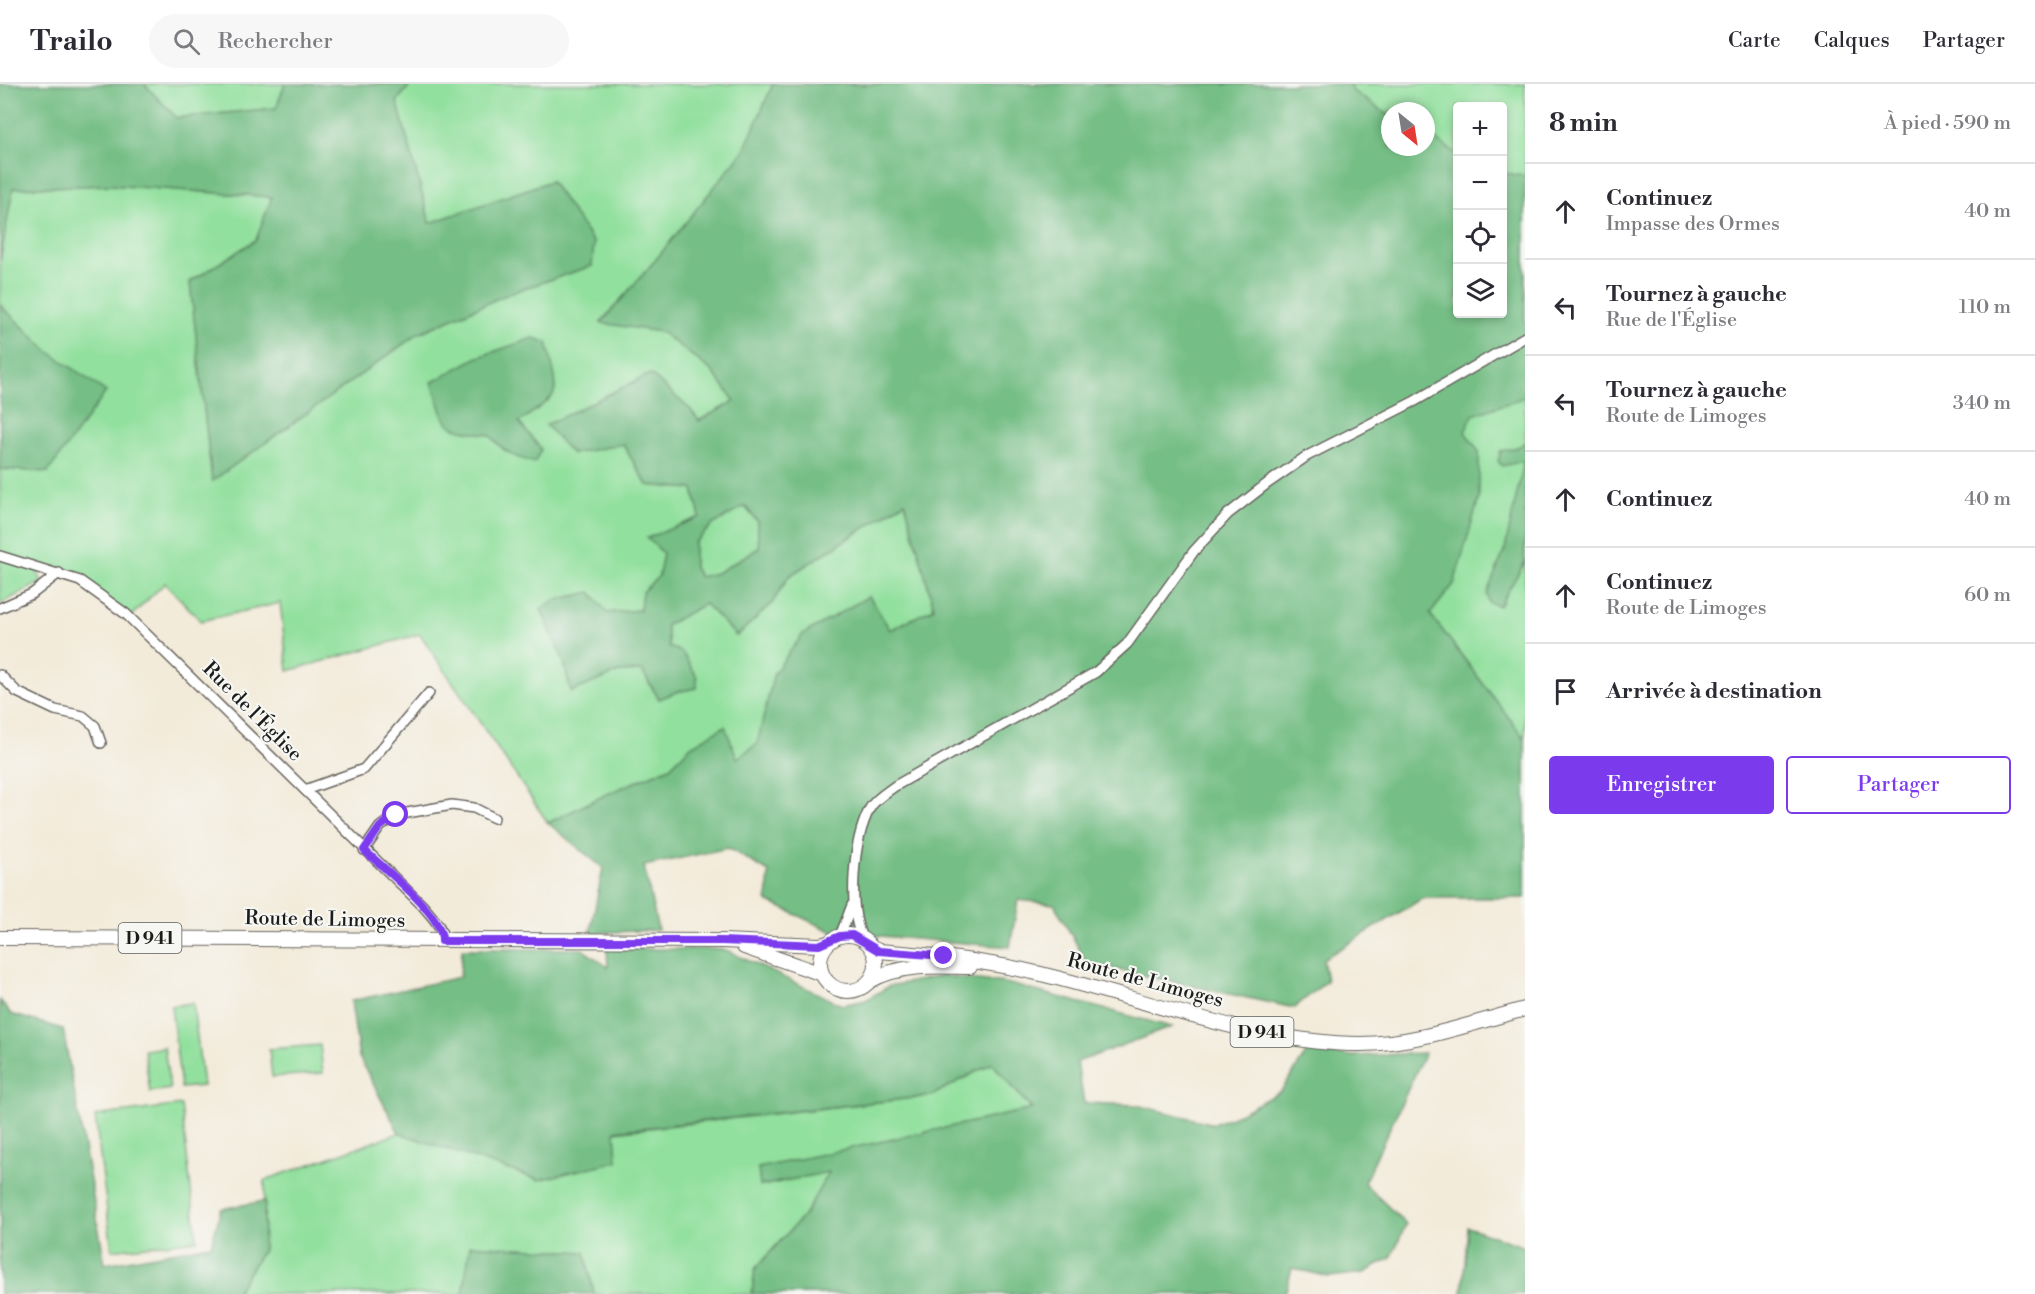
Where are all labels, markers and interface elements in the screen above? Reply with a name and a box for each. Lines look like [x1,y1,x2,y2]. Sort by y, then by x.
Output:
search box [149,14,569,68]
text: Trailo [30,24,113,59]
icon: search [170,25,203,58]
text: Rechercher [218,28,333,55]
text: Carte [1728,28,1781,54]
text: Calques [1814,28,1890,54]
text: Partager [1923,28,2005,54]
north arrow [1381,102,1435,156]
map controls [1453,102,1507,318]
button: + [1453,102,1507,156]
text: 8 min [1549,107,1618,139]
text: À pied · 590 m [1884,111,2011,136]
button: − [1453,156,1507,210]
text: Continuez [1606,185,1712,212]
icon: ahead [1549,195,1582,228]
text: 40 m [1964,199,2011,224]
button: locate [1453,210,1507,264]
text: Impasse des Ormes [1606,212,1780,237]
button: layers [1453,264,1507,318]
text: Tournez à gauche [1606,281,1787,308]
icon: left [1549,291,1582,324]
text: 110 m [1959,295,2011,320]
text: Rue de l'Église [1606,308,1737,333]
text: Tournez à gauche [1606,377,1787,404]
icon: left [1549,387,1582,420]
text: 340 m [1953,391,2011,416]
text: Route de Limoges [1606,404,1767,429]
icon: ahead [1549,483,1582,516]
text: Continuez [1606,486,1712,513]
text: 40 m [1964,487,2011,512]
text: Continuez [1606,569,1712,596]
icon: ahead [1549,579,1582,612]
text: 60 m [1964,583,2011,608]
text: Route de Limoges [1606,596,1767,621]
street label: Rue de l'Église [197,656,308,767]
icon: arrive [1549,675,1582,708]
text: Arrivée à destination [1606,678,1822,705]
button: Enregistrer [1549,756,1774,814]
button: Partager [1786,756,2011,814]
route start [382,801,408,827]
street label: Route de Limoges [244,906,406,934]
road number: D 941 [118,923,182,953]
route end [930,942,956,968]
street label: Route de Limoges [1064,948,1226,1014]
road number: D 941 [1230,1017,1294,1047]

